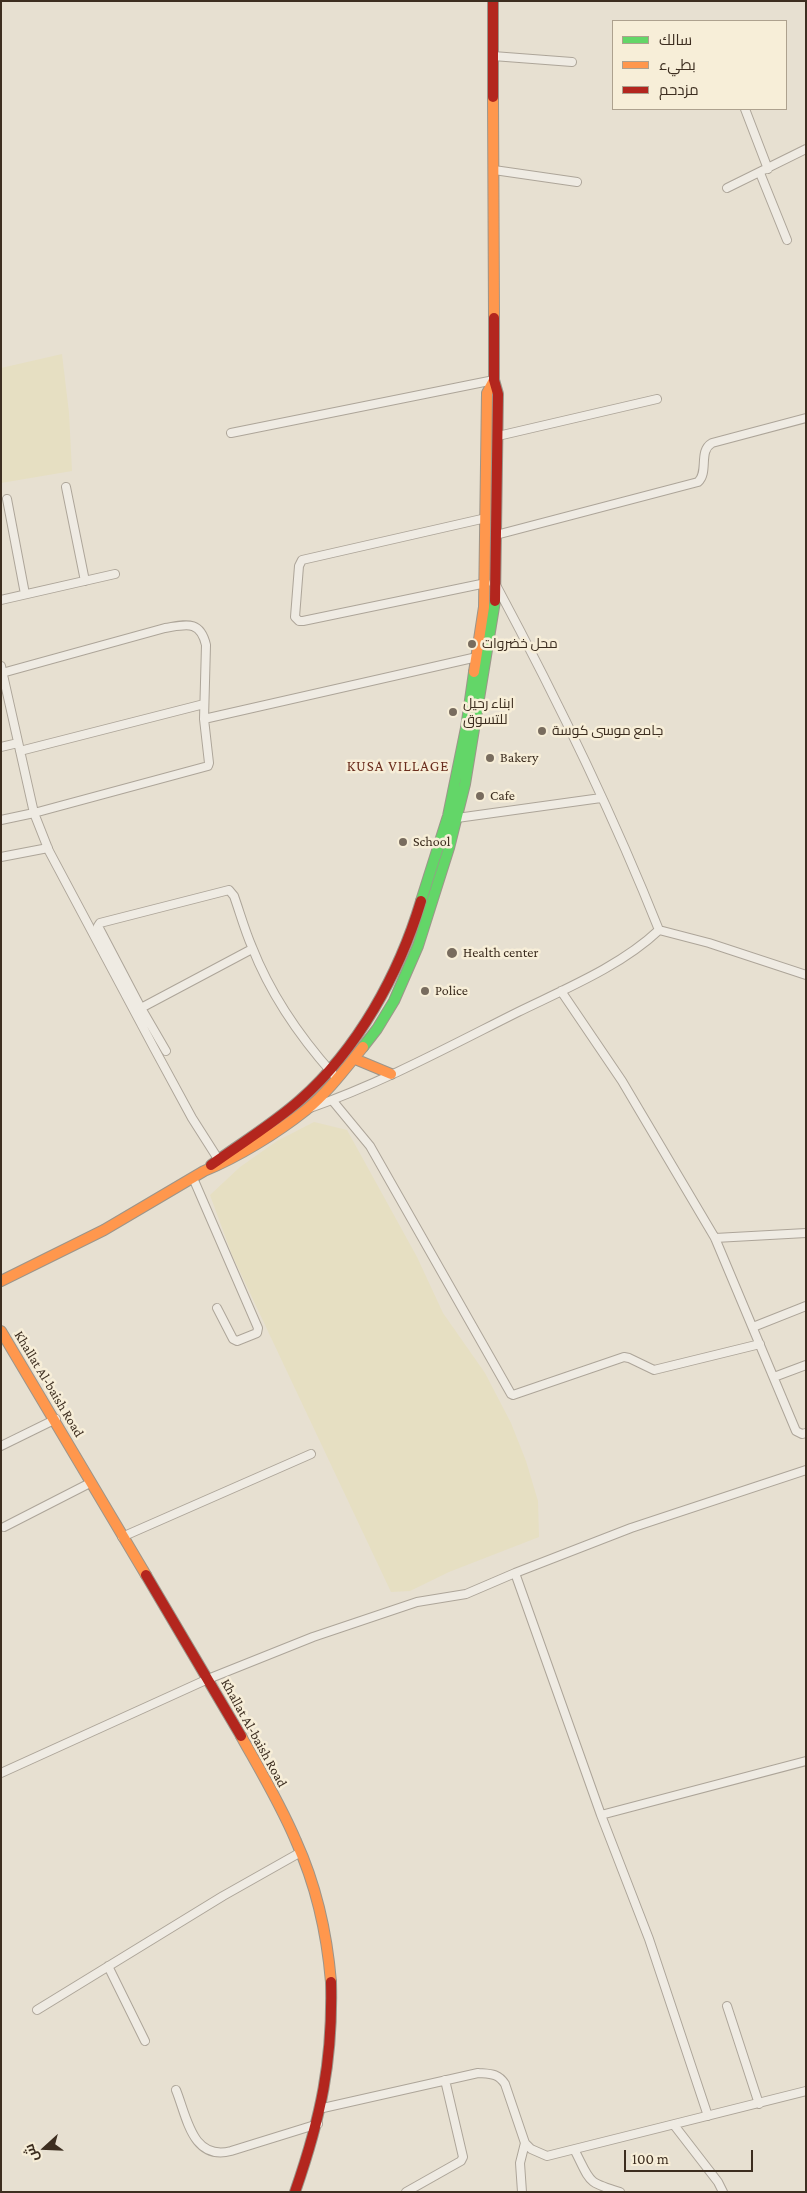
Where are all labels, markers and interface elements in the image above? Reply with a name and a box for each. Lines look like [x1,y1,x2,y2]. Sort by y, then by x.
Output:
legend [612,20,787,110]
text: سالك [659,32,692,48]
text: بطيء [659,57,696,73]
text: مزدحم [659,82,699,98]
place label: محل خضروات [482,636,558,652]
marker: محل خضروات [466,638,478,650]
place label: ابناء رحيل للتسوق [463,696,514,729]
marker: ابناء رحيل للتسوق [447,706,459,718]
place label: جامع موسى كوسة [552,723,663,739]
marker: جامع موسى كوسة [536,725,548,737]
place label: Bakery [500,750,538,766]
marker: Bakery [484,752,496,764]
district label: KUSA VILLAGE [345,757,451,775]
place label: Cafe [490,788,515,804]
marker: Cafe [474,790,486,802]
place label: School [413,834,450,850]
marker: School [397,836,409,848]
place label: Health center [463,945,538,961]
marker: Health center [445,946,459,960]
place label: Police [435,983,468,999]
marker: Police [419,985,431,997]
street label: Khallat Al-baish Road [11,1328,87,1440]
street label: Khallat Al-baish Road [217,1676,291,1790]
north arrow [20,2123,70,2173]
scale bar [627,2140,756,2172]
text: ش [20,2142,41,2164]
text: 100 m [632,2151,669,2167]

